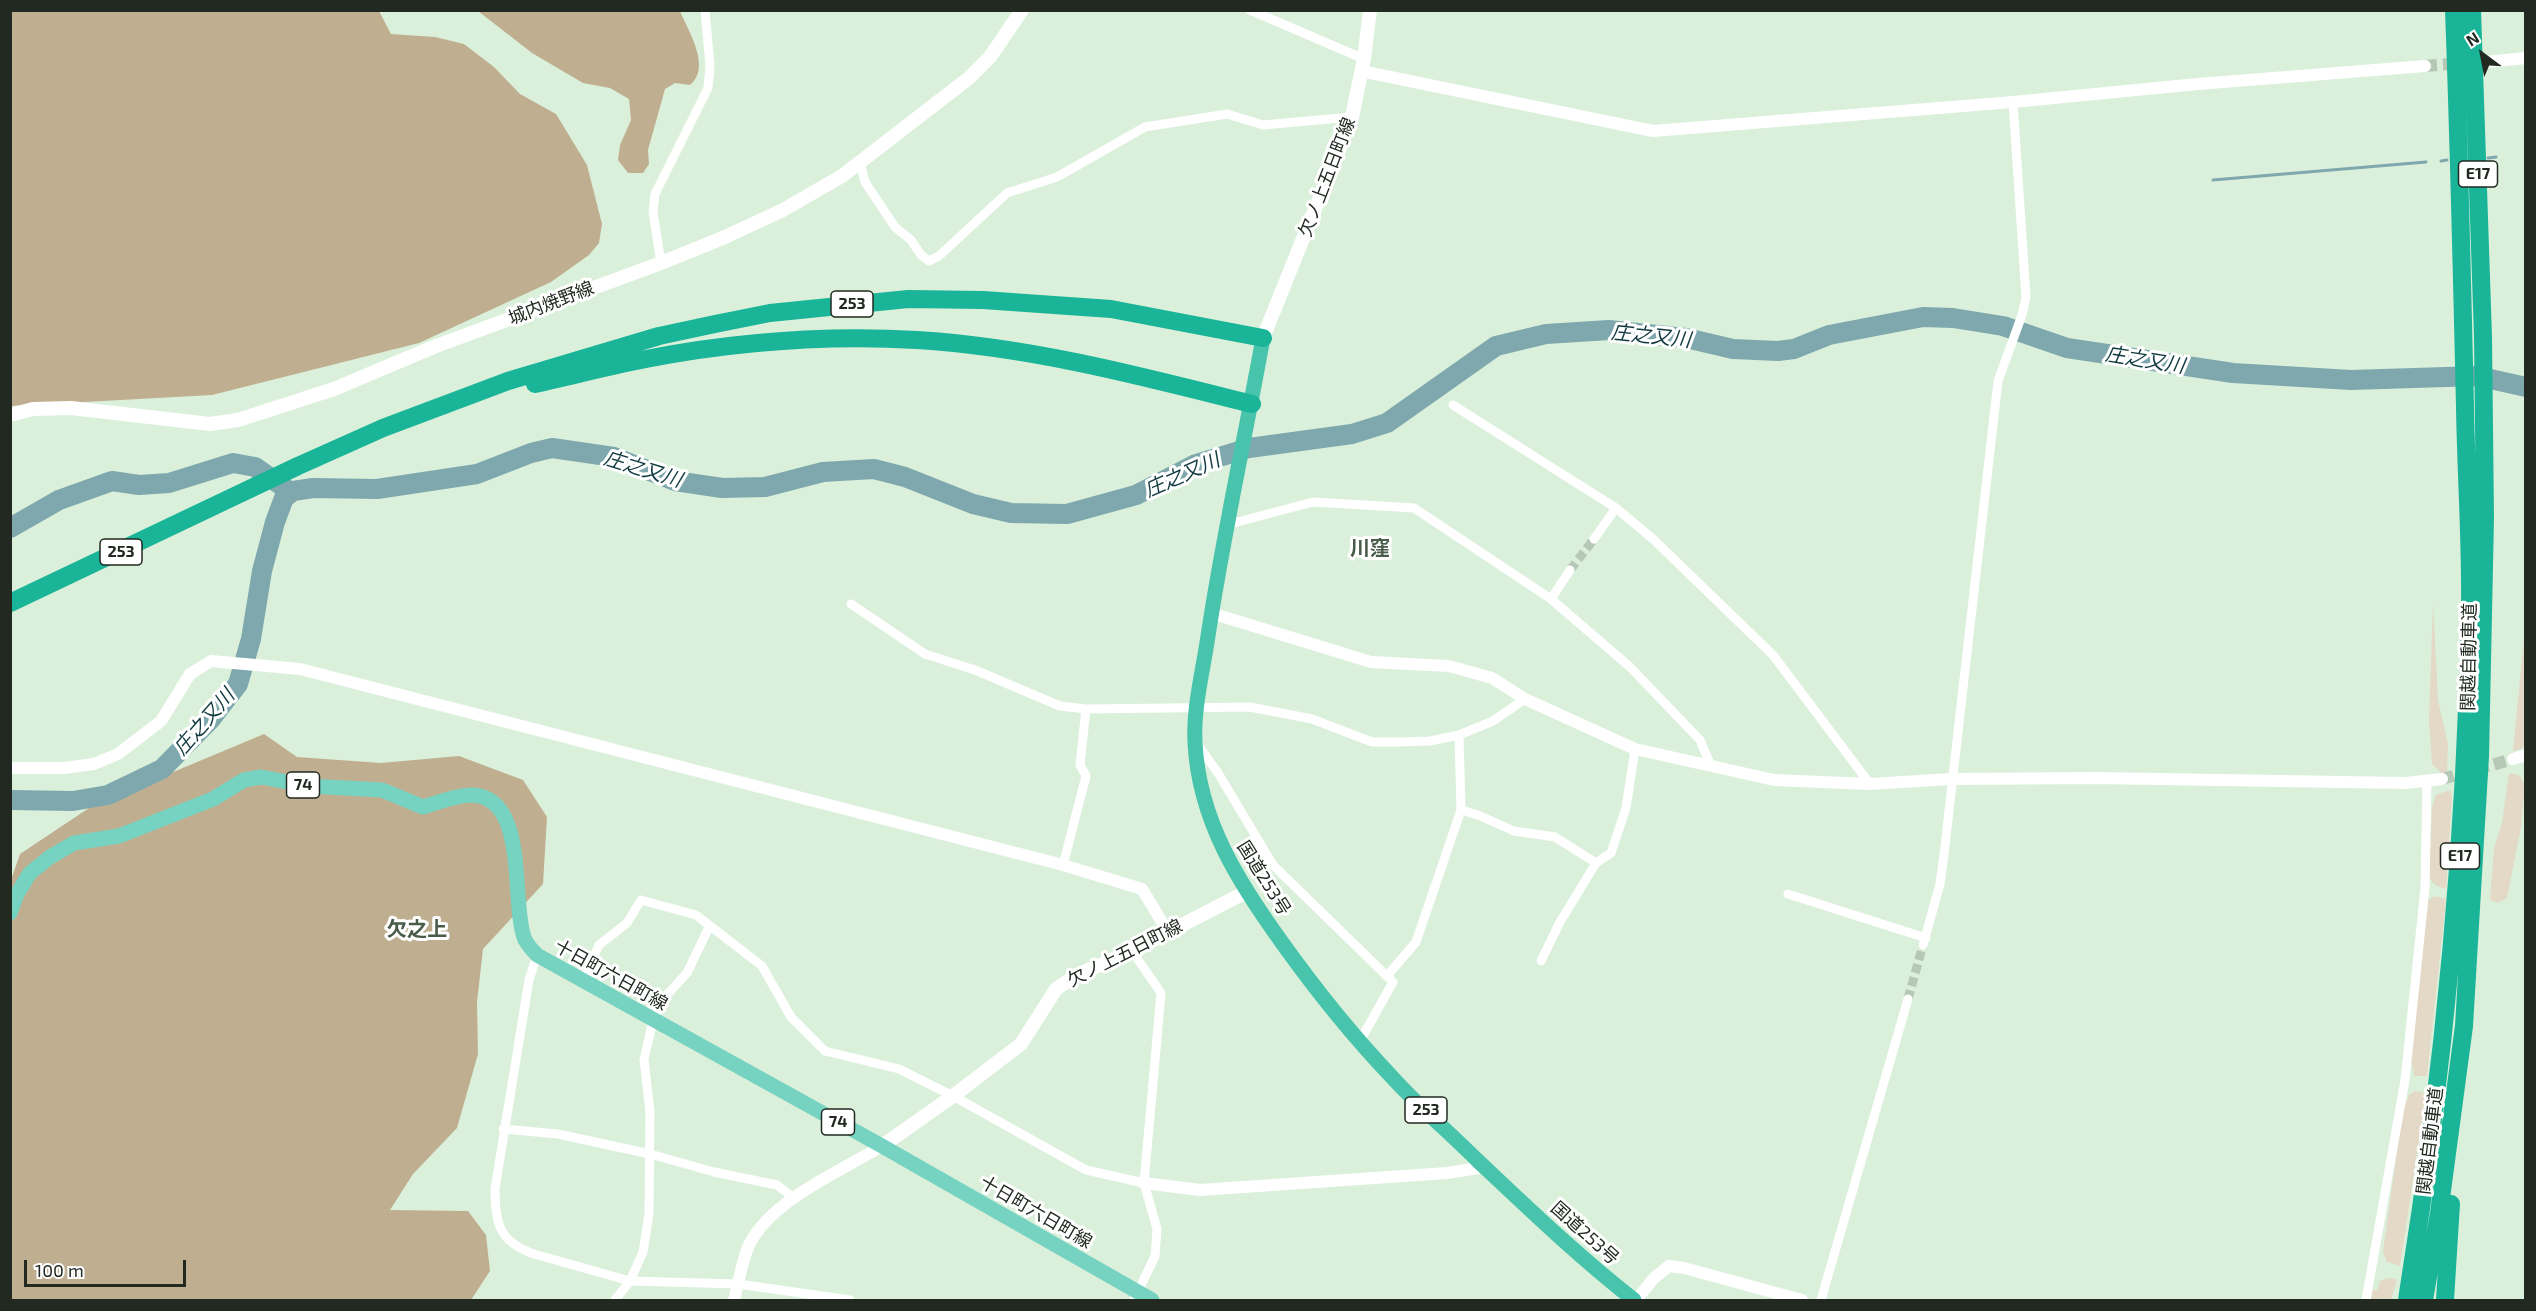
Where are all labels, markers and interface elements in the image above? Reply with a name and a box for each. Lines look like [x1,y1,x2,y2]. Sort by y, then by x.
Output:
north arrow [2452,24,2512,84]
text: N [2462,27,2482,49]
street label: 欠ノ上五日町線 [1294,114,1360,240]
road number: E17 [2458,161,2498,187]
street label: 城内焼野線 [505,277,597,329]
road number: 253 [831,291,873,317]
water label: 庄之又川 [1610,320,1692,352]
water label: 庄之又川 [2104,342,2186,378]
water label: 庄之又川 [601,446,685,492]
water label: 庄之又川 [1141,448,1223,502]
district label: 川窪 [1350,536,1390,560]
road number: 253 [100,539,142,565]
street label: 関越自動車道 [2457,603,2481,711]
water label: 庄之又川 [169,684,239,760]
road number: 74 [286,772,320,798]
street label: 国道253号 [1233,837,1295,919]
road number: E17 [2440,843,2480,869]
street label: 欠ノ上五日町線 [1064,915,1186,991]
district label: 欠之上 [387,917,447,941]
street label: 十日町六日町線 [551,935,671,1015]
street label: 関越自動車道 [2413,1086,2447,1196]
road number: 253 [1405,1097,1447,1123]
road number: 74 [822,1109,854,1135]
street label: 十日町六日町線 [976,1171,1096,1253]
street label: 国道253号 [1547,1197,1623,1269]
scale bar [27,1248,189,1286]
text: 100 m [35,1259,84,1281]

